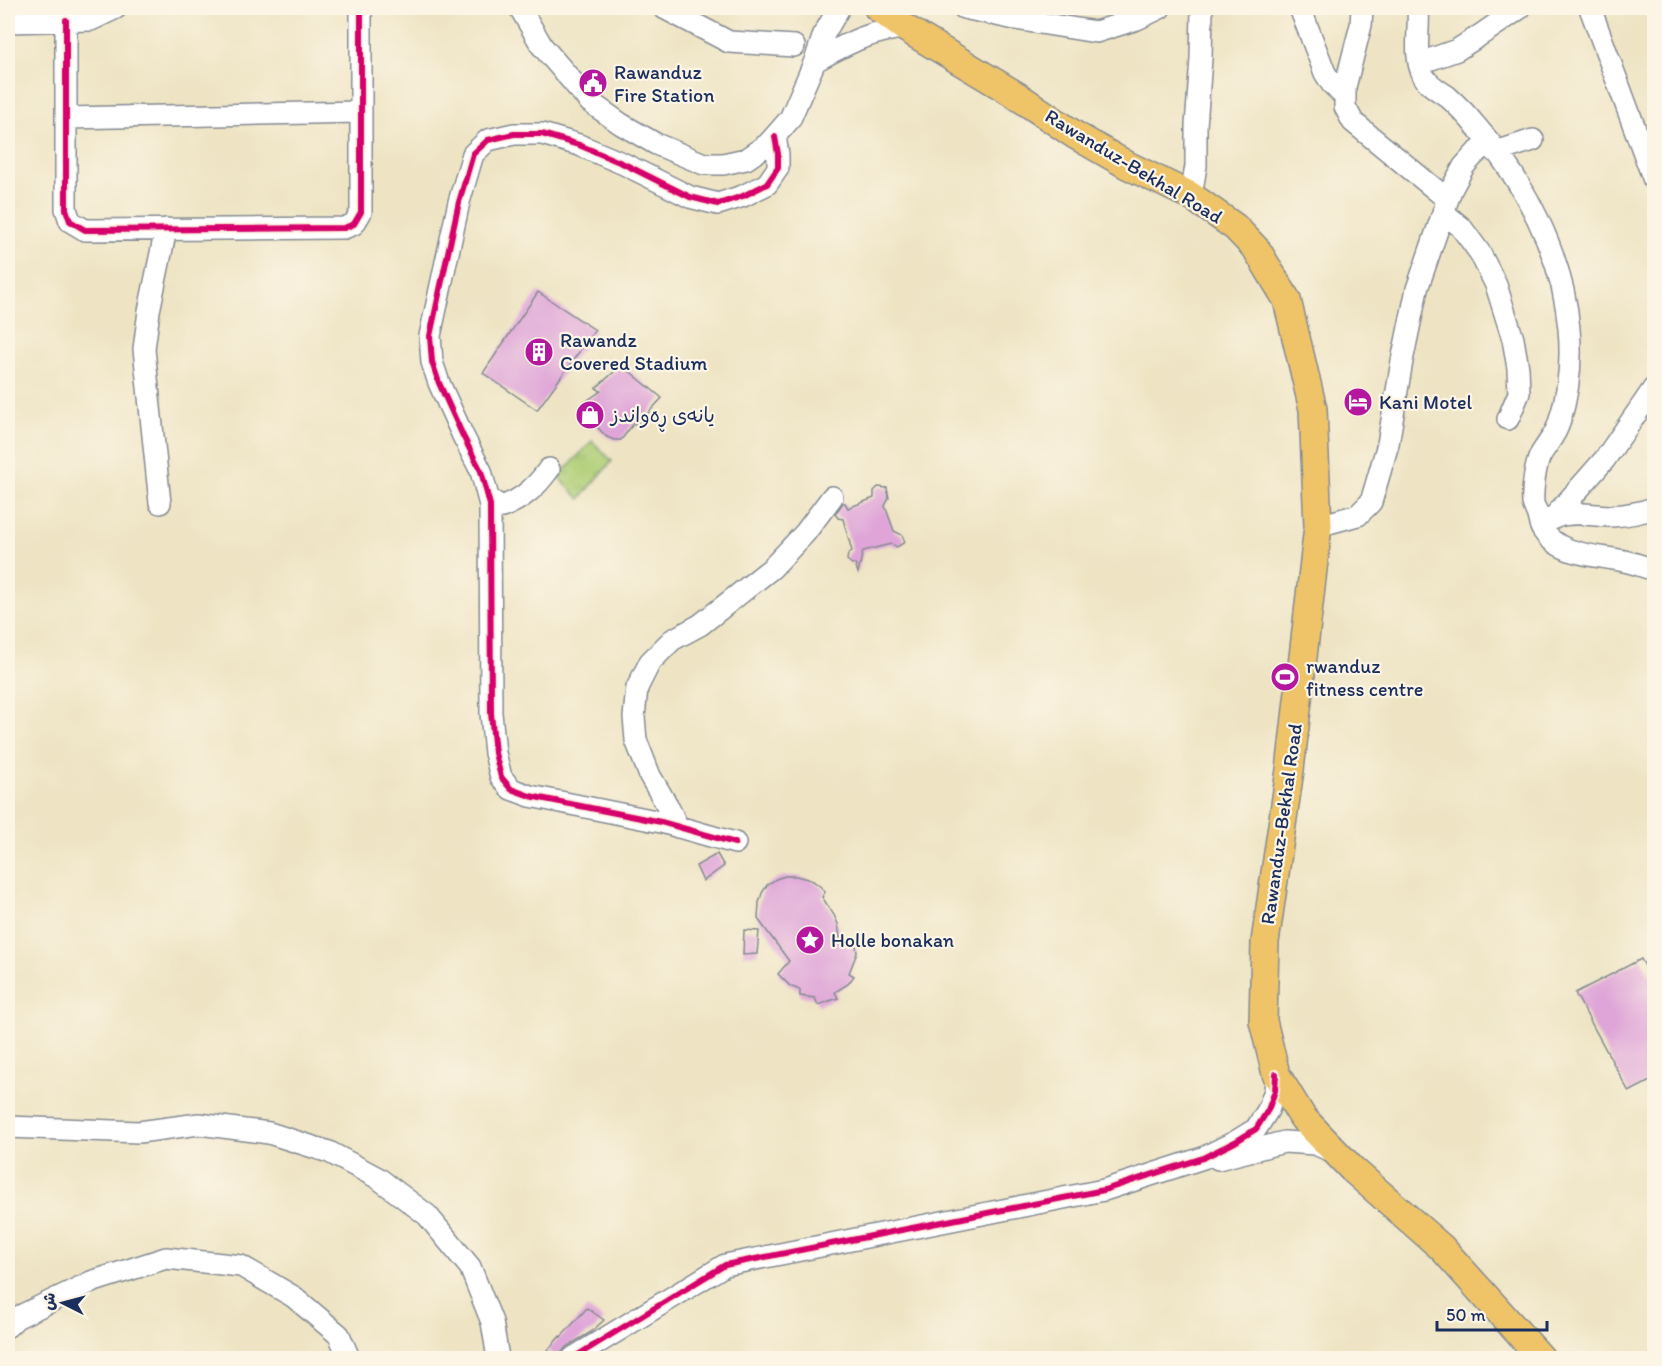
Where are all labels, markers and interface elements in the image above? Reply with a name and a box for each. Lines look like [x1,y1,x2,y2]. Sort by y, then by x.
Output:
place label: Rawanduz Fire Station [614,60,715,107]
public building icon: Rawanduz Fire Station [577,67,609,99]
street label: Rawanduz-Bekhal Road [1041,104,1227,229]
place label: Rawandz Covered Stadium [560,328,708,375]
building icon: Rawandz Covered Stadium [523,336,555,368]
hotel icon: Kani Motel [1342,386,1374,418]
place label: Kani Motel [1379,390,1472,414]
shop icon: یانەی ڕەواندز [574,399,606,431]
place label: یانەی ڕەواندز [609,403,715,432]
place label: rwanduz fitness centre [1306,654,1423,701]
sports icon: rwanduz fitness centre [1269,661,1301,693]
street label: Rawanduz-Bekhal Road [1255,722,1307,926]
place icon: Holle bonakan [794,924,826,956]
place label: Holle bonakan [831,928,954,952]
north arrow [33,1273,93,1333]
text: ش [38,1292,59,1311]
scale bar [1437,1294,1546,1332]
text: 50 m [1446,1304,1486,1326]

